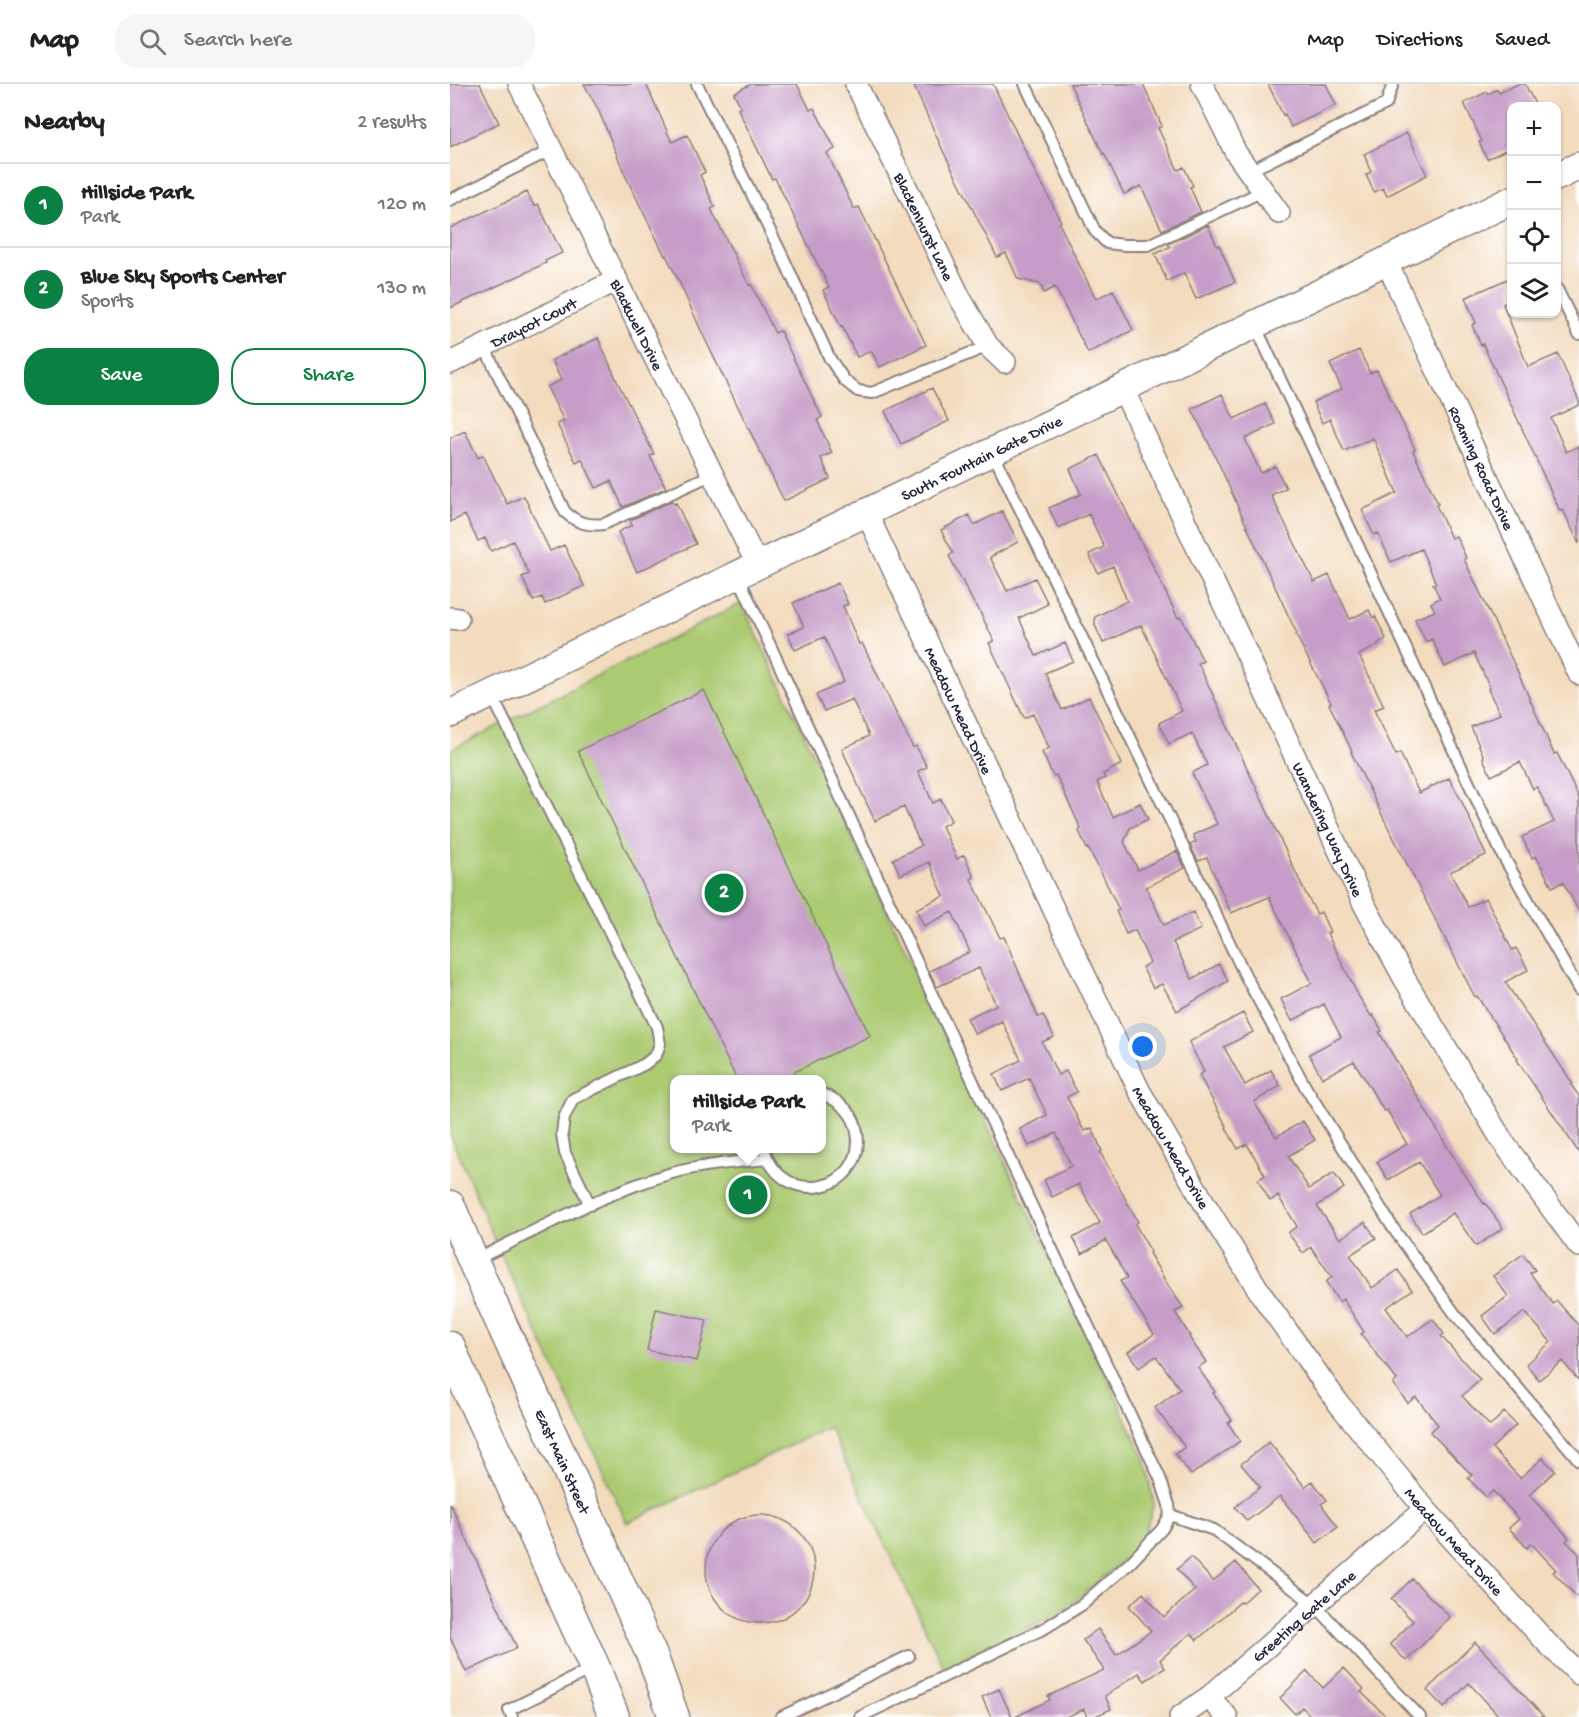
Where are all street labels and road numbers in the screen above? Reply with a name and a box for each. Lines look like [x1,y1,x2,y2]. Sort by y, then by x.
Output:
street label: Blackenhurst Lane [887,170,956,285]
street label: Blackwell Drive [604,276,666,375]
street label: Draycot Court [488,295,582,355]
street label: Roaming Road Drive [1442,404,1517,535]
street label: South Fountain Gate Drive [899,413,1067,507]
street label: Meadow Mead Drive [918,645,995,779]
street label: Wandering Way Drive [1286,760,1366,901]
street label: Meadow Mead Drive [1126,1084,1212,1214]
street label: East Main Street [528,1407,593,1519]
street label: Meadow Mead Drive [1399,1485,1506,1602]
street label: Greeting Gate Lane [1250,1567,1362,1668]

